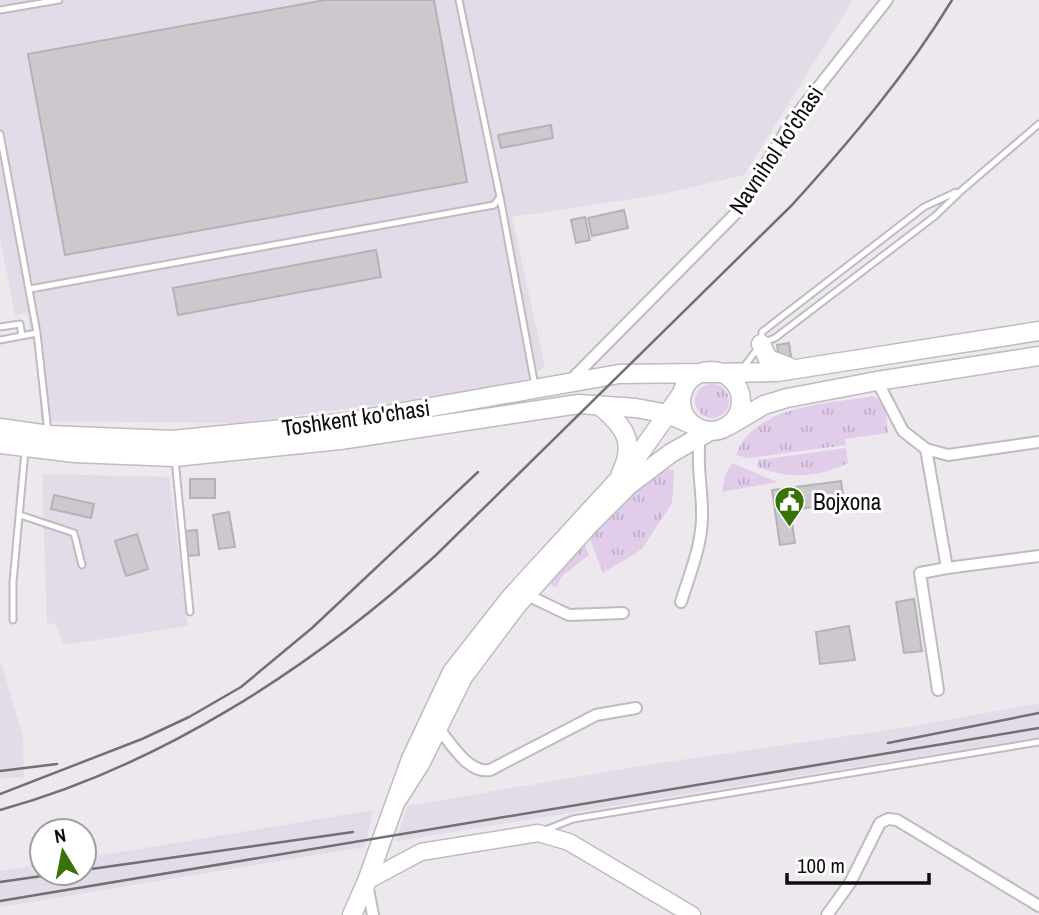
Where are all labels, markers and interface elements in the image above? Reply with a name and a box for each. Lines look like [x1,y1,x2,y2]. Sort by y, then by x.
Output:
street label: Navnihol ko'chasi [721,80,830,220]
street label: Toshkent ko'chasi [280,392,432,443]
public building icon: Bojxona [773,485,807,529]
place label: Bojxona [813,486,882,517]
north arrow [28,817,98,887]
text: N [52,821,68,849]
scale bar [787,842,929,886]
text: 100 m [797,851,845,880]

